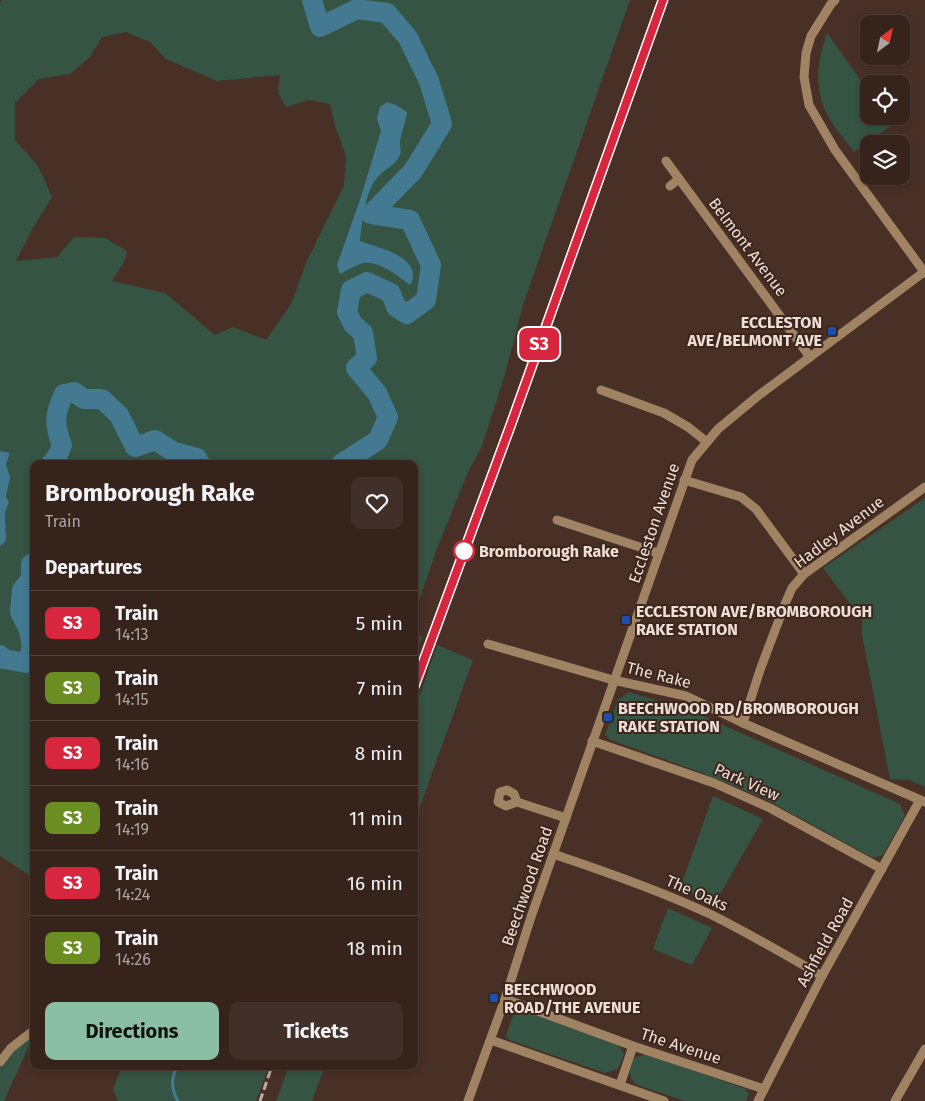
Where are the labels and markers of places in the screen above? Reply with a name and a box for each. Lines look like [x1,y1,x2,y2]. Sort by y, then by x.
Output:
place label: ECCLESTON AVE/BELMONT AVE [686,313,822,350]
marker: ECCLESTON AVE/BELMONT AVE [826,325,838,337]
marker: Bromborough Rake [453,540,475,562]
place label: Bromborough Rake [479,542,619,561]
place label: ECCLESTON AVE/BROMBOROUGH RAKE STATION [636,602,872,639]
marker: ECCLESTON AVE/BROMBOROUGH RAKE STATION [620,614,632,626]
place label: BEECHWOOD RD/BROMBOROUGH RAKE STATION [618,699,859,736]
marker: BEECHWOOD RD/BROMBOROUGH RAKE STATION [602,711,614,723]
place label: BEECHWOOD ROAD/THE AVENUE [504,980,640,1017]
marker: BEECHWOOD ROAD/THE AVENUE [488,992,500,1004]

